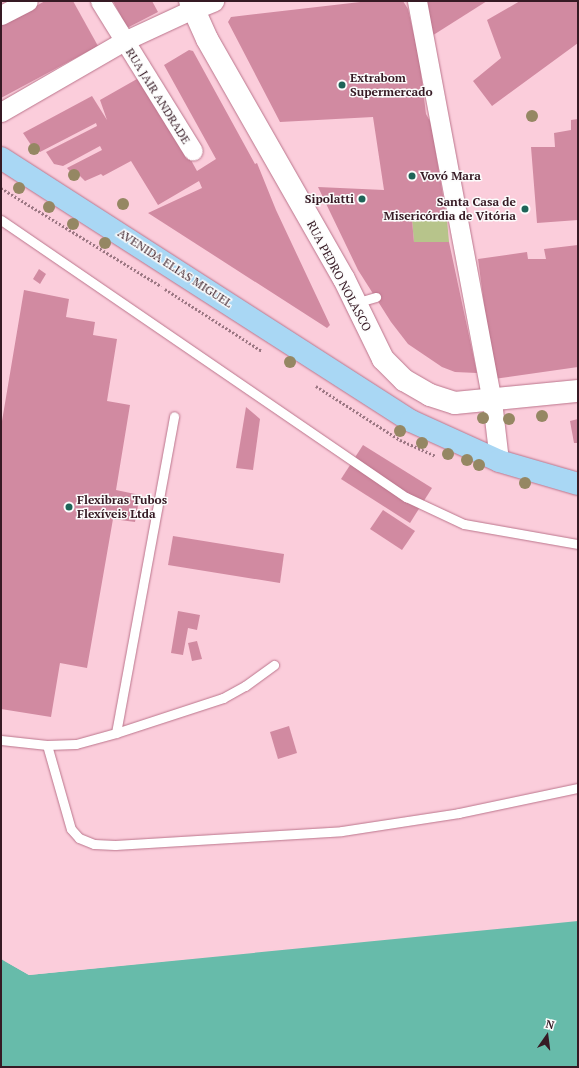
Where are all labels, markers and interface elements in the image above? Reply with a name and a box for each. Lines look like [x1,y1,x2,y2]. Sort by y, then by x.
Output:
street label: RUA JAIR ANDRADE [123,45,193,147]
place label: Extrabom Supermercado [350,71,433,99]
marker: Extrabom Supermercado [337,80,347,90]
place label: Vovó Mara [420,169,481,183]
marker: Vovó Mara [407,171,417,181]
place label: Sipolatti [305,192,354,206]
marker: Sipolatti [357,194,367,204]
place label: Santa Casa de Misericórdia de Vitória [383,195,516,223]
marker: Santa Casa de Misericórdia de Vitória [519,203,531,215]
street label: RUA PEDRO NOLASCO [304,218,374,334]
street label: AVENIDA ELIAS MIGUEL [115,225,235,311]
place label: Flexibras Tubos Flexíveis Ltda [77,493,167,521]
marker: Flexibras Tubos Flexíveis Ltda [64,502,74,512]
north arrow [527,1016,567,1056]
text: N [544,1017,556,1032]

